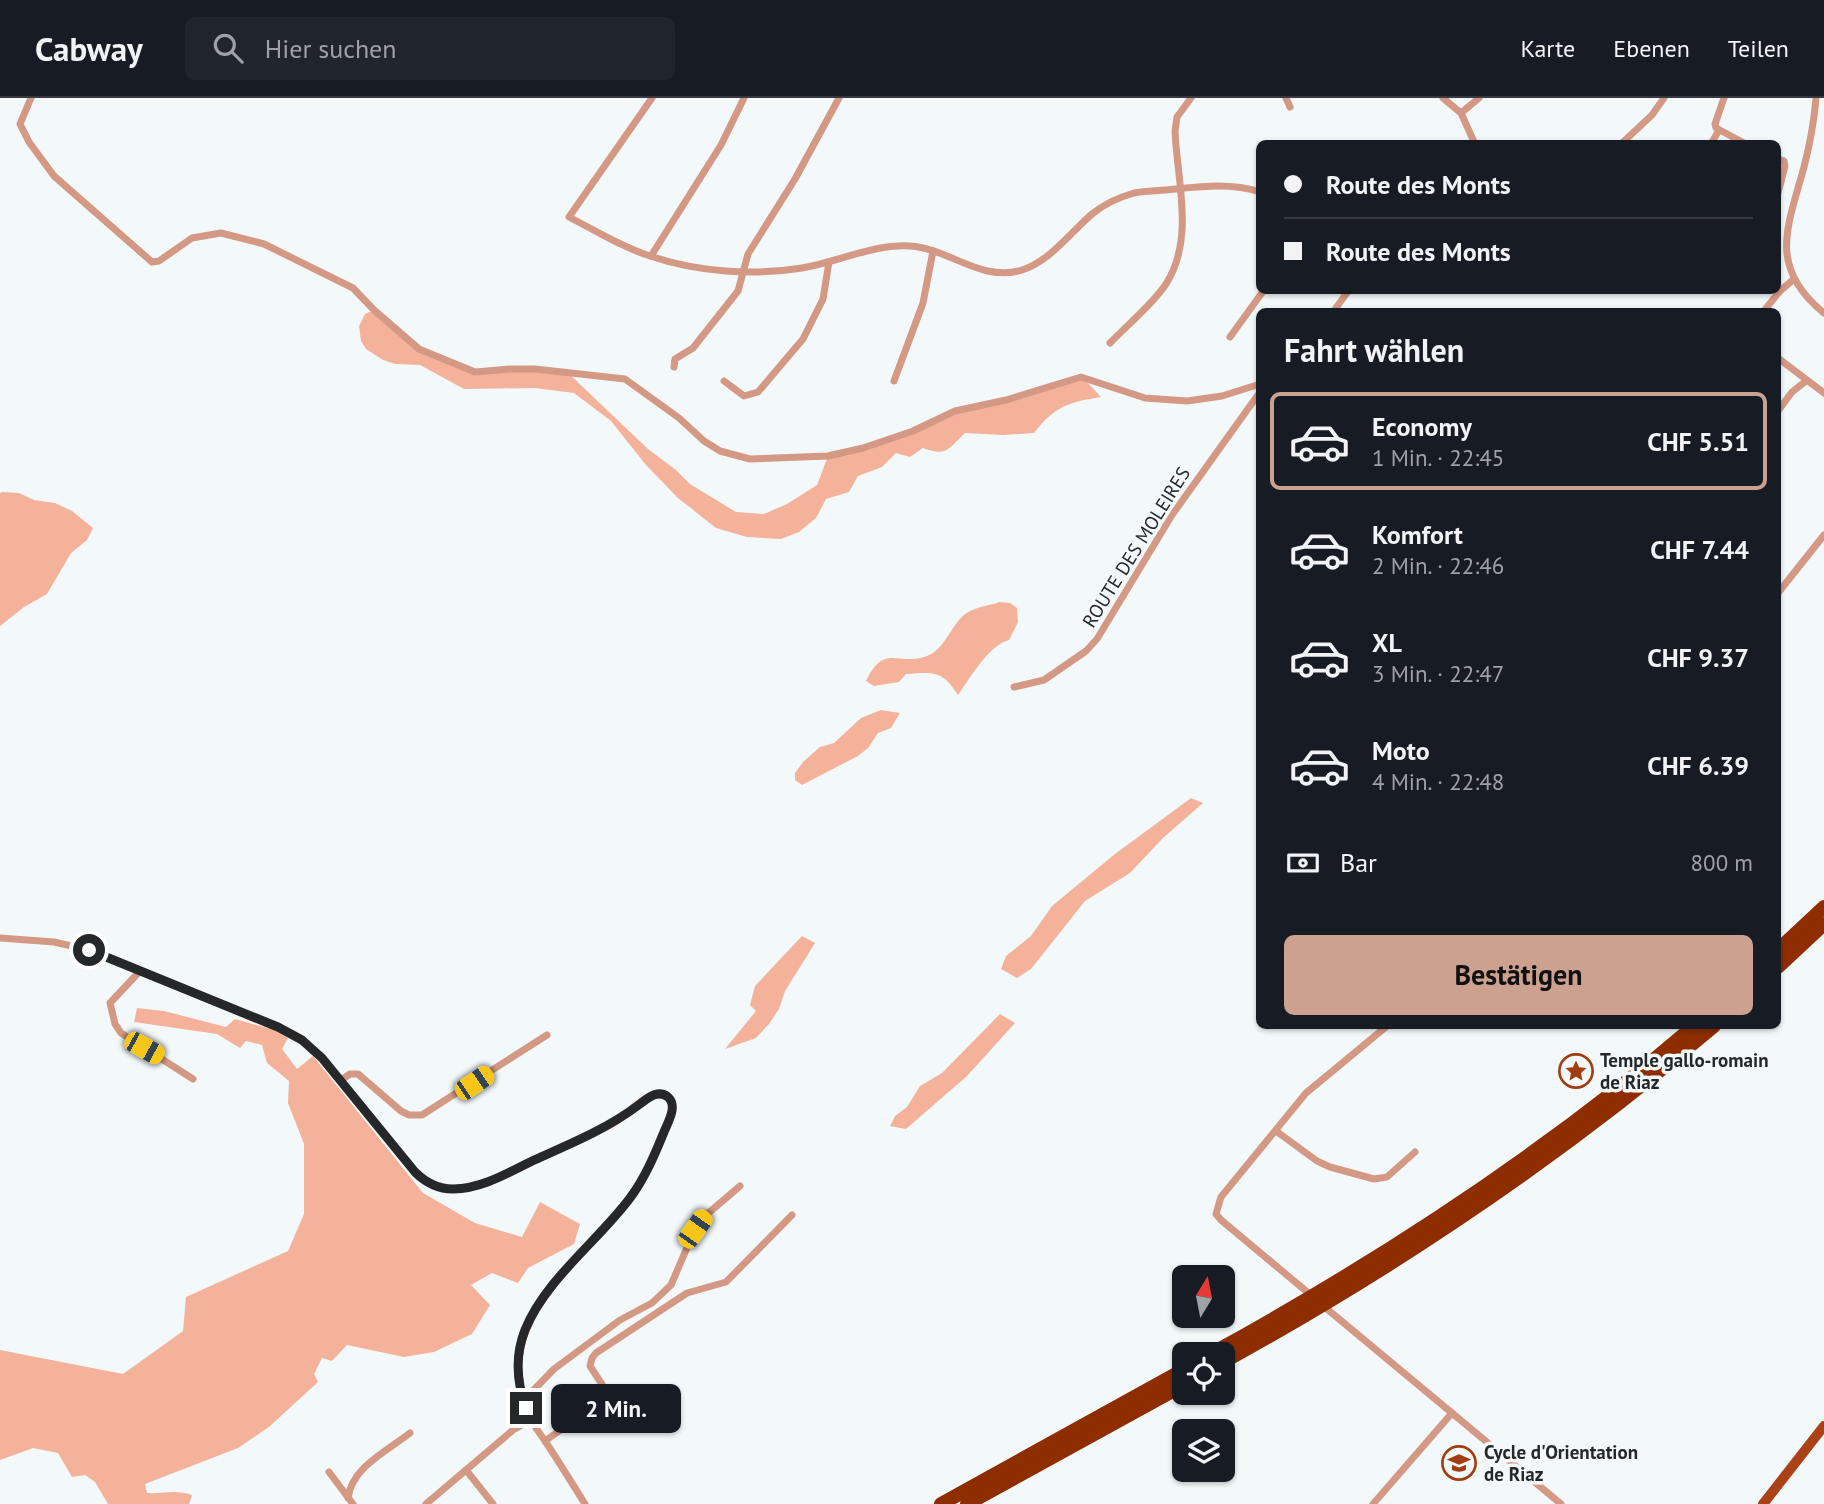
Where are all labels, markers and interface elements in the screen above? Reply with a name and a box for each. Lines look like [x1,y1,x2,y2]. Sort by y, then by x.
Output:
search box [185,17,675,80]
text: Cabway [35,27,143,70]
icon: search [209,29,247,67]
text: Hier suchen [265,32,397,65]
text: Karte [1521,33,1575,64]
text: Ebenen [1613,33,1690,64]
text: Teilen [1728,33,1789,64]
text: Route des Monts [1326,168,1511,201]
text: Route des Monts [1326,235,1511,268]
text: Fahrt wählen [1284,329,1464,371]
icon: car [1288,410,1351,473]
text: Economy [1372,410,1472,443]
text: CHF 5.51 [1647,425,1749,458]
text: 1 Min. · 22:45 [1372,443,1504,472]
street label: ROUTE DES MOLEIRES [1077,462,1195,632]
icon: car [1288,518,1351,581]
text: Komfort [1372,518,1463,551]
text: CHF 7.44 [1650,533,1749,566]
text: 2 Min. · 22:46 [1372,551,1504,580]
icon: car [1288,626,1351,689]
text: XL [1372,626,1402,659]
text: CHF 9.37 [1647,641,1749,674]
text: 3 Min. · 22:47 [1372,659,1504,688]
icon: car [1288,734,1351,797]
text: Moto [1372,734,1430,767]
text: CHF 6.39 [1647,749,1749,782]
text: 4 Min. · 22:48 [1372,767,1504,796]
icon: cash [1284,844,1322,882]
text: Bar [1340,846,1377,879]
text: 800 m [1691,848,1753,877]
route start [73,934,105,966]
button: Bestätigen [1284,935,1753,1015]
car [121,1029,168,1067]
place label: Temple gallo-romain de Riaz [1600,1048,1769,1094]
place icon: Temple gallo-romain de Riaz [1557,1052,1595,1090]
car [451,1063,498,1103]
car [675,1206,716,1252]
north arrow [1172,1265,1236,1328]
map controls [1172,1265,1235,1482]
button: locate [1172,1342,1235,1405]
callout: 2 Min. [550,1384,680,1432]
route end [510,1392,542,1424]
text: 2 Min. [585,1394,647,1423]
button: layers [1172,1419,1235,1482]
place label: Cycle d'Orientation de Riaz [1484,1440,1638,1486]
school or university icon: Cycle d'Orientation de Riaz [1440,1444,1478,1482]

